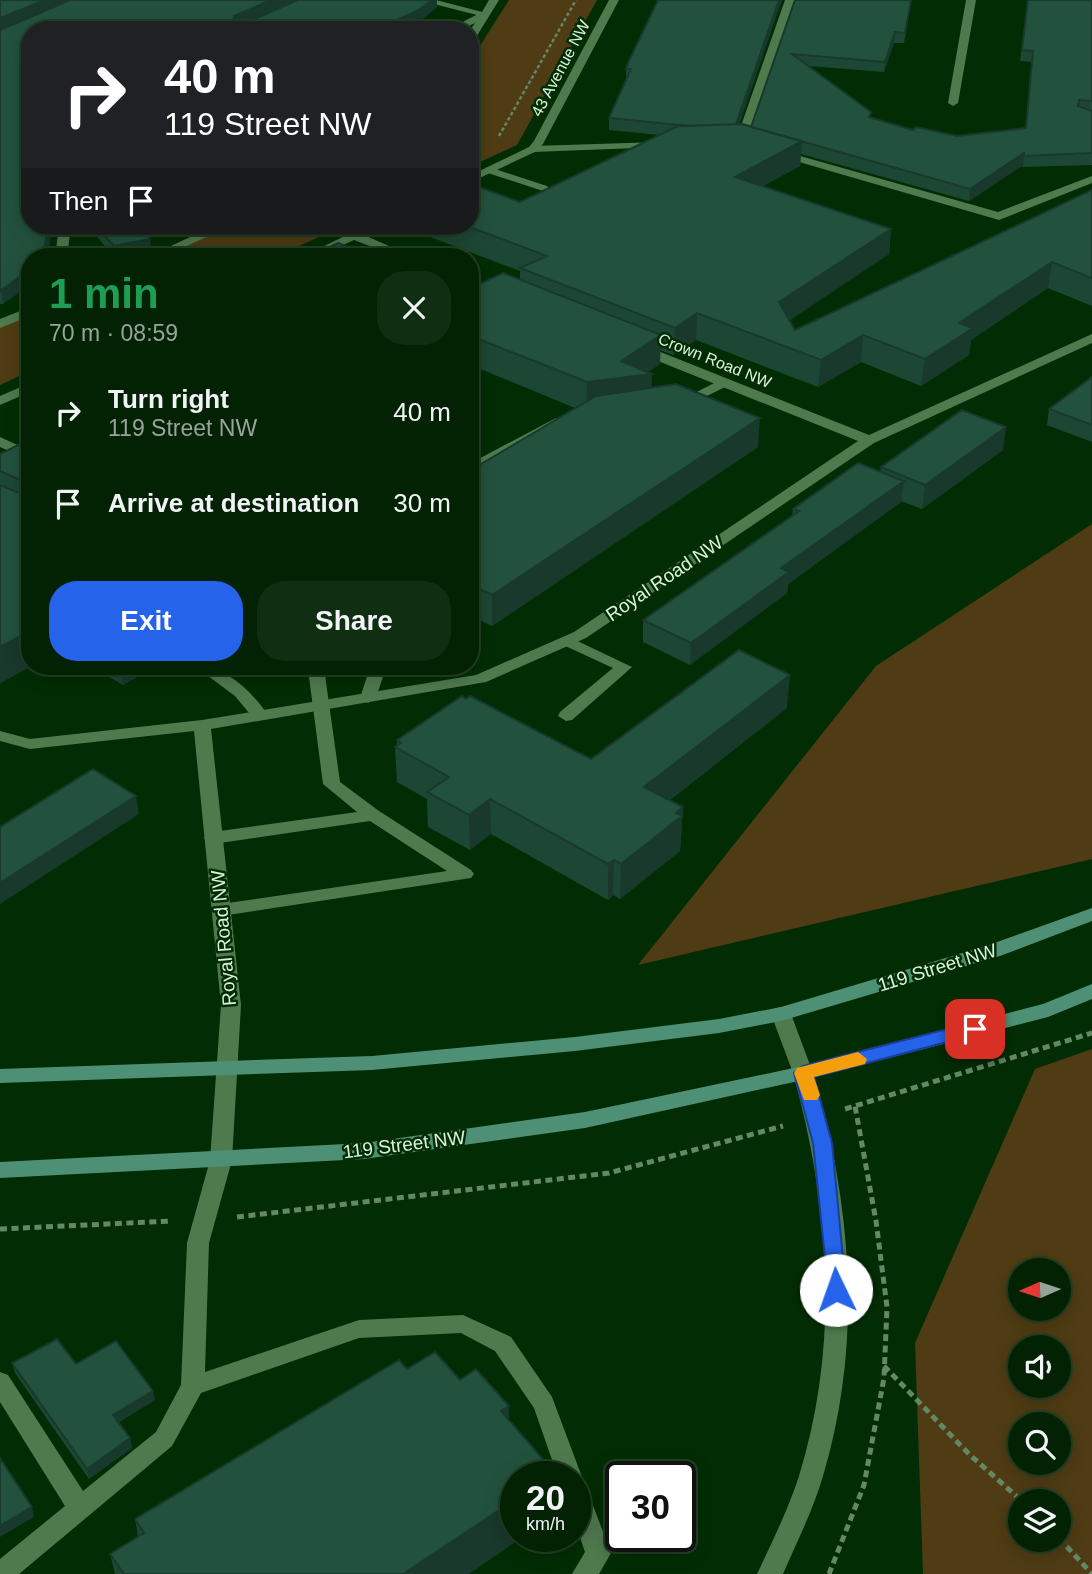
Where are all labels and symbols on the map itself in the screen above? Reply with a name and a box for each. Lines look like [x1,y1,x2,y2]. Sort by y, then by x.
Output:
street label: 43 Avenue NW [528,16,593,119]
street label: Crown Road NW [656,330,774,391]
street label: Royal Road NW [602,532,727,625]
street label: Royal Road NW [207,869,240,1007]
street label: 119 Street NW [875,939,999,996]
pin [945,999,1005,1059]
street label: 119 Street NW [342,1127,467,1162]
position arrow [799,1253,873,1327]
north arrow [1008,1258,1071,1321]
speed limit sign: 30 [605,1461,696,1552]

